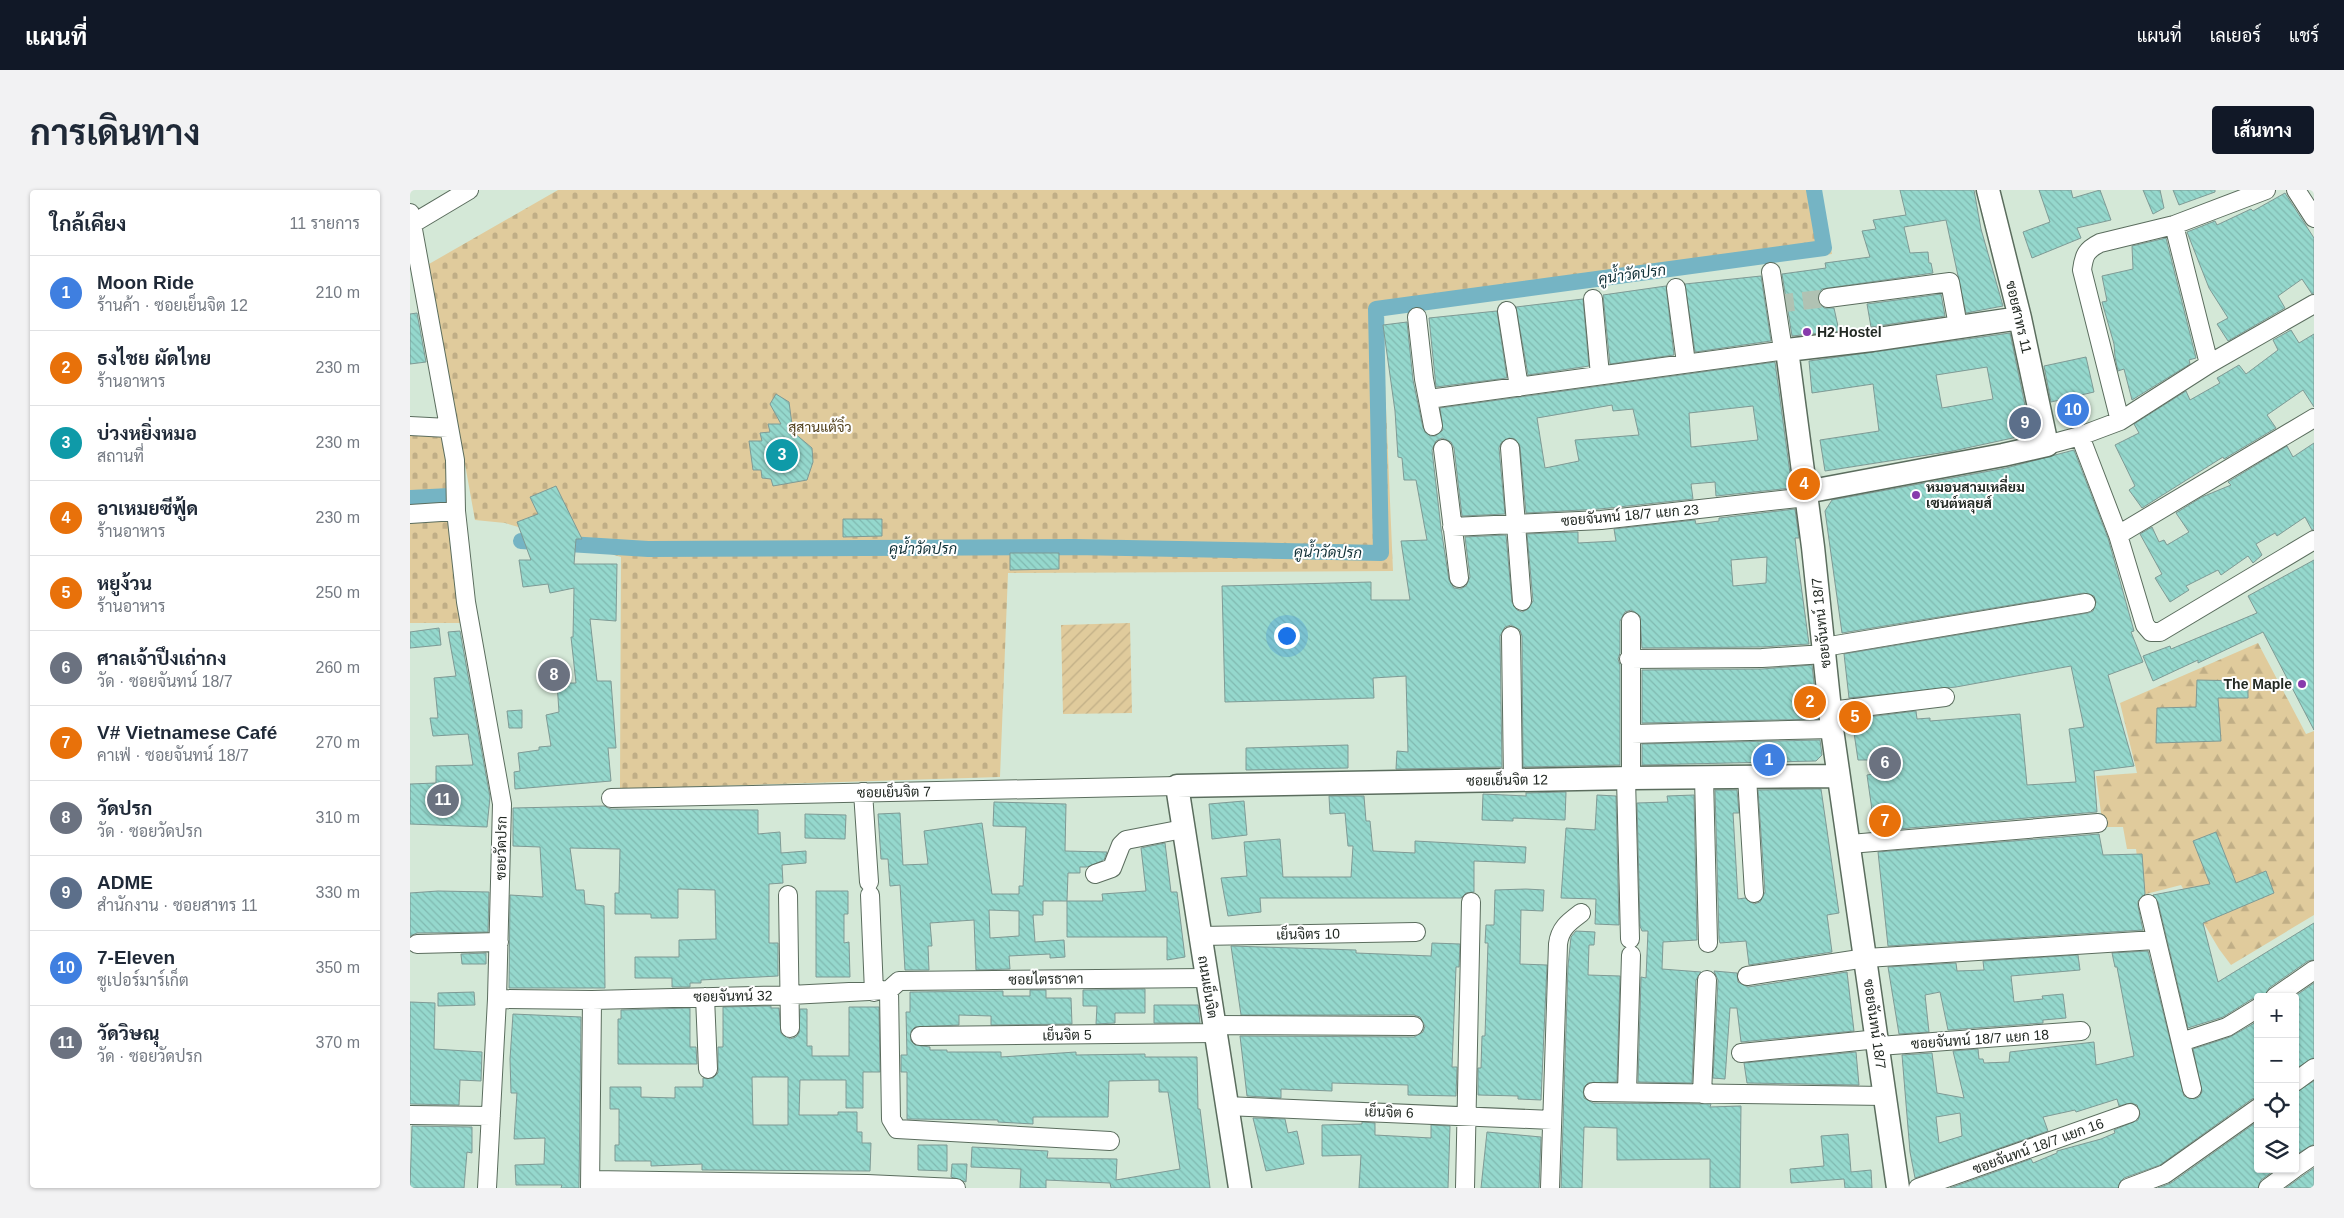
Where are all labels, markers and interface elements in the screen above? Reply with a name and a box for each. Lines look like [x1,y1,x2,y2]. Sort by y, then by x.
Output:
text: แผนที่ [25,23,87,50]
text: แผนที่ [2137,26,2182,46]
text: เลเยอร์ [2210,26,2261,46]
text: แชร์ [2289,26,2319,46]
button: เส้นทาง [2212,106,2314,154]
text: การเดินทาง [30,113,200,152]
text: ใกล้เคียง [50,212,126,235]
text: 11 รายการ [290,215,360,232]
water label: คูน้ำวัดปรก [1597,257,1667,289]
text: Moon Ride [97,272,194,293]
street label: ซอยสาทร 11 [2003,279,2035,355]
text: 1 [62,284,70,301]
text: 210 m [316,284,360,301]
text: ร้านค้า · ซอยเย็นจิต 12 [97,297,248,314]
place label: H2 Hostel [1817,324,1882,340]
marker: H2 Hostel [1801,326,1813,338]
text: ธงไชย ผัดไทย [97,348,211,369]
text: 2 [62,359,70,376]
text: 230 m [316,359,360,376]
text: ร้านอาหาร [97,373,166,390]
pin: 10 [2057,391,2089,429]
pin: 9 [2009,404,2041,442]
park label: สุสานแต้จิ๋ว [788,416,852,437]
text: บ่วงหยิ่งหมอ [97,423,197,444]
text: 3 [62,434,70,451]
text: 230 m [316,434,360,451]
pin: 3 [766,436,798,474]
text: สถานที่ [97,448,144,465]
pin: 4 [1788,465,1820,503]
place label: หมอนสามเหลี่ยม เซนต์หลุยส์ [1926,475,2025,514]
marker: หมอนสามเหลี่ยม เซนต์หลุยส์ [1910,489,1922,501]
text: อาเหมยซีฟู้ด [97,498,198,519]
street label: ซอยจันทน์ 18/7 แยก 23 [1560,500,1700,529]
text: 4 [62,509,70,526]
text: 230 m [316,509,360,526]
text: ร้านอาหาร [97,523,166,540]
water label: คูน้ำวัดปรก [889,536,957,559]
water label: คูน้ำวัดปรก [1294,539,1362,563]
text: หยูง้วน [97,573,152,594]
street label: ซอยจันทน์ 18/7 [1807,577,1834,669]
text: 5 [62,584,70,601]
text: 250 m [316,584,360,601]
text: ร้านอาหาร [97,598,166,615]
your location [1274,623,1300,649]
text: ศาลเจ้าปึงเถ่ากง [97,648,226,669]
pin: 8 [538,656,570,694]
text: 6 [62,659,70,676]
text: 260 m [316,659,360,676]
text: วัด · ซอยจันทน์ 18/7 [97,673,233,690]
place label: The Maple [2224,676,2292,692]
marker: The Maple [2296,678,2308,690]
pin: 2 [1794,683,1826,721]
pin: 5 [1839,698,1871,736]
text: V# Vietnamese Café [97,722,277,743]
text: 7 [62,734,70,751]
text: 270 m [316,734,360,751]
pin: 1 [1753,741,1785,779]
pin: 6 [1869,744,1901,782]
text: คาเฟ่ · ซอยจันทน์ 18/7 [97,747,249,764]
street label: ซอยเย็นจิต 12 [1466,770,1548,789]
pin: 11 [427,781,459,819]
street label: ซอยเย็นจิต 7 [857,782,931,801]
text: วัดปรก [97,798,152,819]
pin: 7 [1869,802,1901,840]
text: 8 [62,809,70,826]
text: 310 m [316,809,360,826]
street label: ซอยวัดปรก [492,816,510,880]
text: วัด · ซอยวัดปรก [97,823,202,840]
text: ADME [97,872,153,893]
text: 9 [62,884,70,901]
text: 330 m [316,884,360,901]
text: สำนักงาน · ซอยสาทร 11 [97,897,258,914]
street label: เย็นจิตร 10 [1276,924,1340,943]
text: 7-Eleven [97,947,175,968]
street label: ถนนเย็นจิต [1195,954,1222,1020]
text: 10 [57,959,75,976]
text: 350 m [316,959,360,976]
street label: ซอยไตรธาดา [1008,970,1084,988]
text: ซูเปอร์มาร์เก็ต [97,972,189,989]
street label: ซอยจันทน์ 18/7 [1861,978,1890,1070]
street label: ซอยจันทน์ 32 [693,986,773,1005]
map controls [2254,993,2299,1173]
button: + [2254,993,2299,1038]
text: วัดวิษณุ [97,1023,159,1044]
street label: ซอยจันทน์ 18/7 แยก 18 [1910,1025,2050,1052]
street label: เย็นจิต 5 [1042,1026,1092,1043]
text: 11 [58,1034,74,1051]
text: 370 m [316,1034,360,1051]
button: − [2254,1038,2299,1083]
text: วัด · ซอยวัดปรก [97,1048,202,1065]
button: locate [2254,1083,2299,1128]
street label: เย็นจิต 6 [1364,1102,1414,1121]
street label: ซอยจันทน์ 18/7 แยก 16 [1970,1114,2106,1177]
button: layers [2254,1128,2299,1173]

